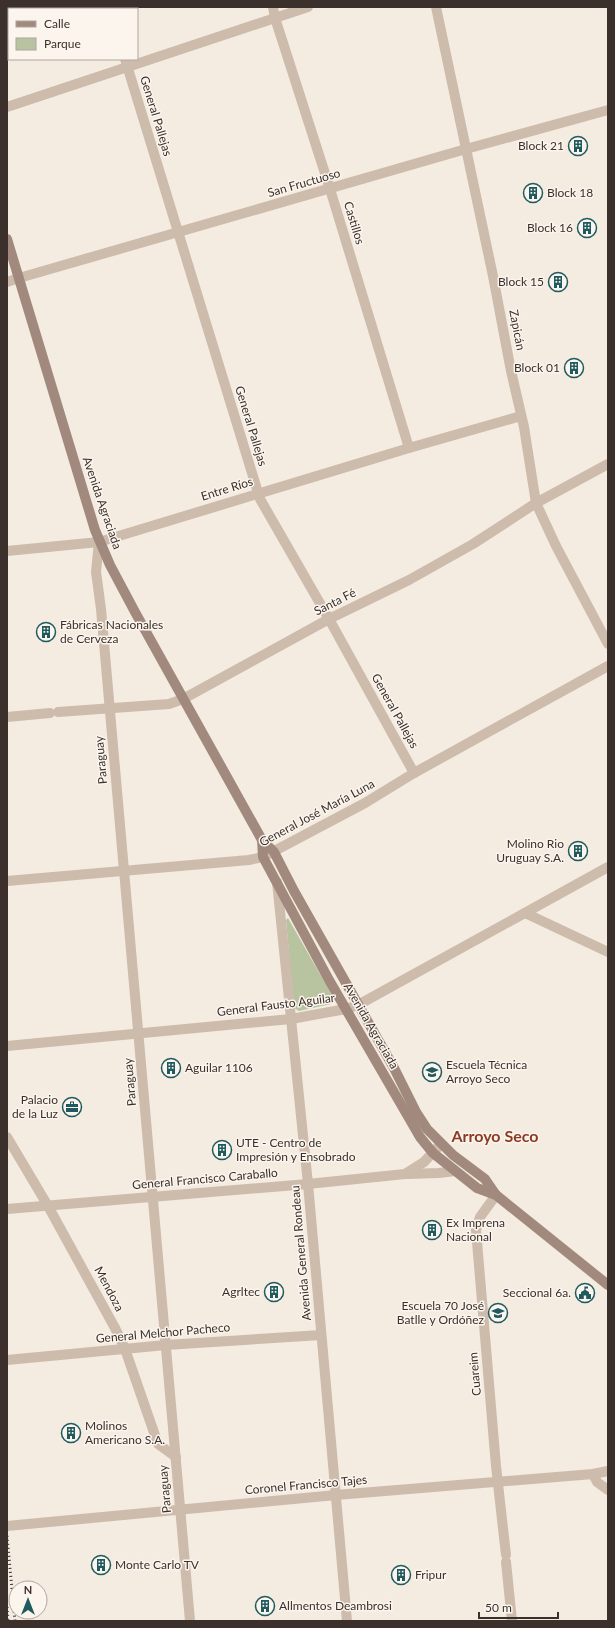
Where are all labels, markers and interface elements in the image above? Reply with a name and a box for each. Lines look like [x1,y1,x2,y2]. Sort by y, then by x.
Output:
legend [8,8,138,60]
text: Calle [44,16,70,31]
text: Parque [44,36,81,51]
street label: General Pallejas [137,74,176,158]
building icon: Block 21 [567,135,589,157]
place label: Block 21 [518,138,564,153]
street label: San Fructuoso [266,165,342,200]
building icon: Block 18 [522,182,544,204]
place label: Block 18 [547,185,593,200]
street label: Castillos [341,200,368,246]
building icon: Block 16 [576,217,598,239]
place label: Block 16 [527,220,573,235]
building icon: Block 15 [547,271,569,293]
place label: Block 15 [498,274,544,289]
street label: Zapicán [506,308,529,352]
building icon: Block 01 [563,357,585,379]
place label: Block 01 [514,360,560,375]
street label: General Pallejas [232,384,271,468]
street label: Avenida Agraciada [80,455,125,551]
street label: Entre Ríos [199,474,255,504]
street label: Santa Fé [311,585,358,618]
place label: Fábricas Nacionales de Cerveza [60,617,163,646]
building icon: Fábricas Nacionales de Cerveza [35,621,57,643]
street label: General Pallejas [369,671,422,751]
street label: Paraguay [91,735,110,785]
street label: General José María Luna [257,776,377,849]
place label: Molino Rio Uruguay S.A. [496,836,564,865]
building icon: Molino Rio Uruguay S.A. [567,840,589,862]
street label: Avenida Agraciada [341,980,402,1071]
street label: General Fausto Aguilar [216,990,336,1019]
street label: Paraguay [120,1057,139,1107]
building icon: Aguilar 1106 [160,1057,182,1079]
place label: Escuela Técnica Arroyo Seco [446,1057,527,1086]
place label: Aguilar 1106 [185,1060,253,1075]
school or university icon: Escuela Técnica Arroyo Seco [421,1061,443,1083]
place label: Palacio de la Luz [12,1092,59,1121]
office icon: Palacio de la Luz [61,1096,83,1118]
district label: Arroyo Seco [450,1126,539,1145]
place label: UTE - Centro de Impresión y Ensobrado [236,1135,356,1164]
building icon: UTE - Centro de Impresión y Ensobrado [211,1139,233,1161]
street label: General Francisco Caraballo [132,1165,279,1192]
street label: Avenida General Rondeau [287,1185,314,1321]
place label: Ex Imprena Nacional [446,1215,505,1244]
building icon: Ex Imprena Nacional [421,1219,443,1241]
street label: Mendoza [91,1264,128,1314]
building icon: Agrltec [263,1281,285,1303]
public building icon: Seccional 6a. [574,1282,596,1304]
place label: Agrltec [222,1284,260,1299]
place label: Seccional 6a. [503,1285,571,1300]
place label: Escuela 70 José Batlle y Ordóñez [397,1298,485,1327]
school or university icon: Escuela 70 José Batlle y Ordóñez [487,1302,509,1324]
street label: General Melchor Pacheco [95,1319,231,1346]
street label: Cuareim [465,1351,484,1397]
place label: Molinos Americano S.A. [85,1418,165,1447]
building icon: Molinos Americano S.A. [60,1422,82,1444]
street label: Paraguay [155,1464,174,1514]
street label: Coronel Francisco Tajes [244,1472,368,1497]
building icon: Monte Carlo TV [90,1554,112,1576]
place label: Monte Carlo TV [115,1557,200,1572]
building icon: Fripur [390,1564,412,1586]
place label: Fripur [415,1567,447,1582]
north arrow [8,1580,48,1620]
text: N [24,1583,32,1596]
scale bar [479,1594,558,1620]
building icon: Allmentos Deambrosi [254,1595,276,1617]
place label: Allmentos Deambrosi [279,1598,392,1613]
text: 50 m [485,1600,512,1615]

